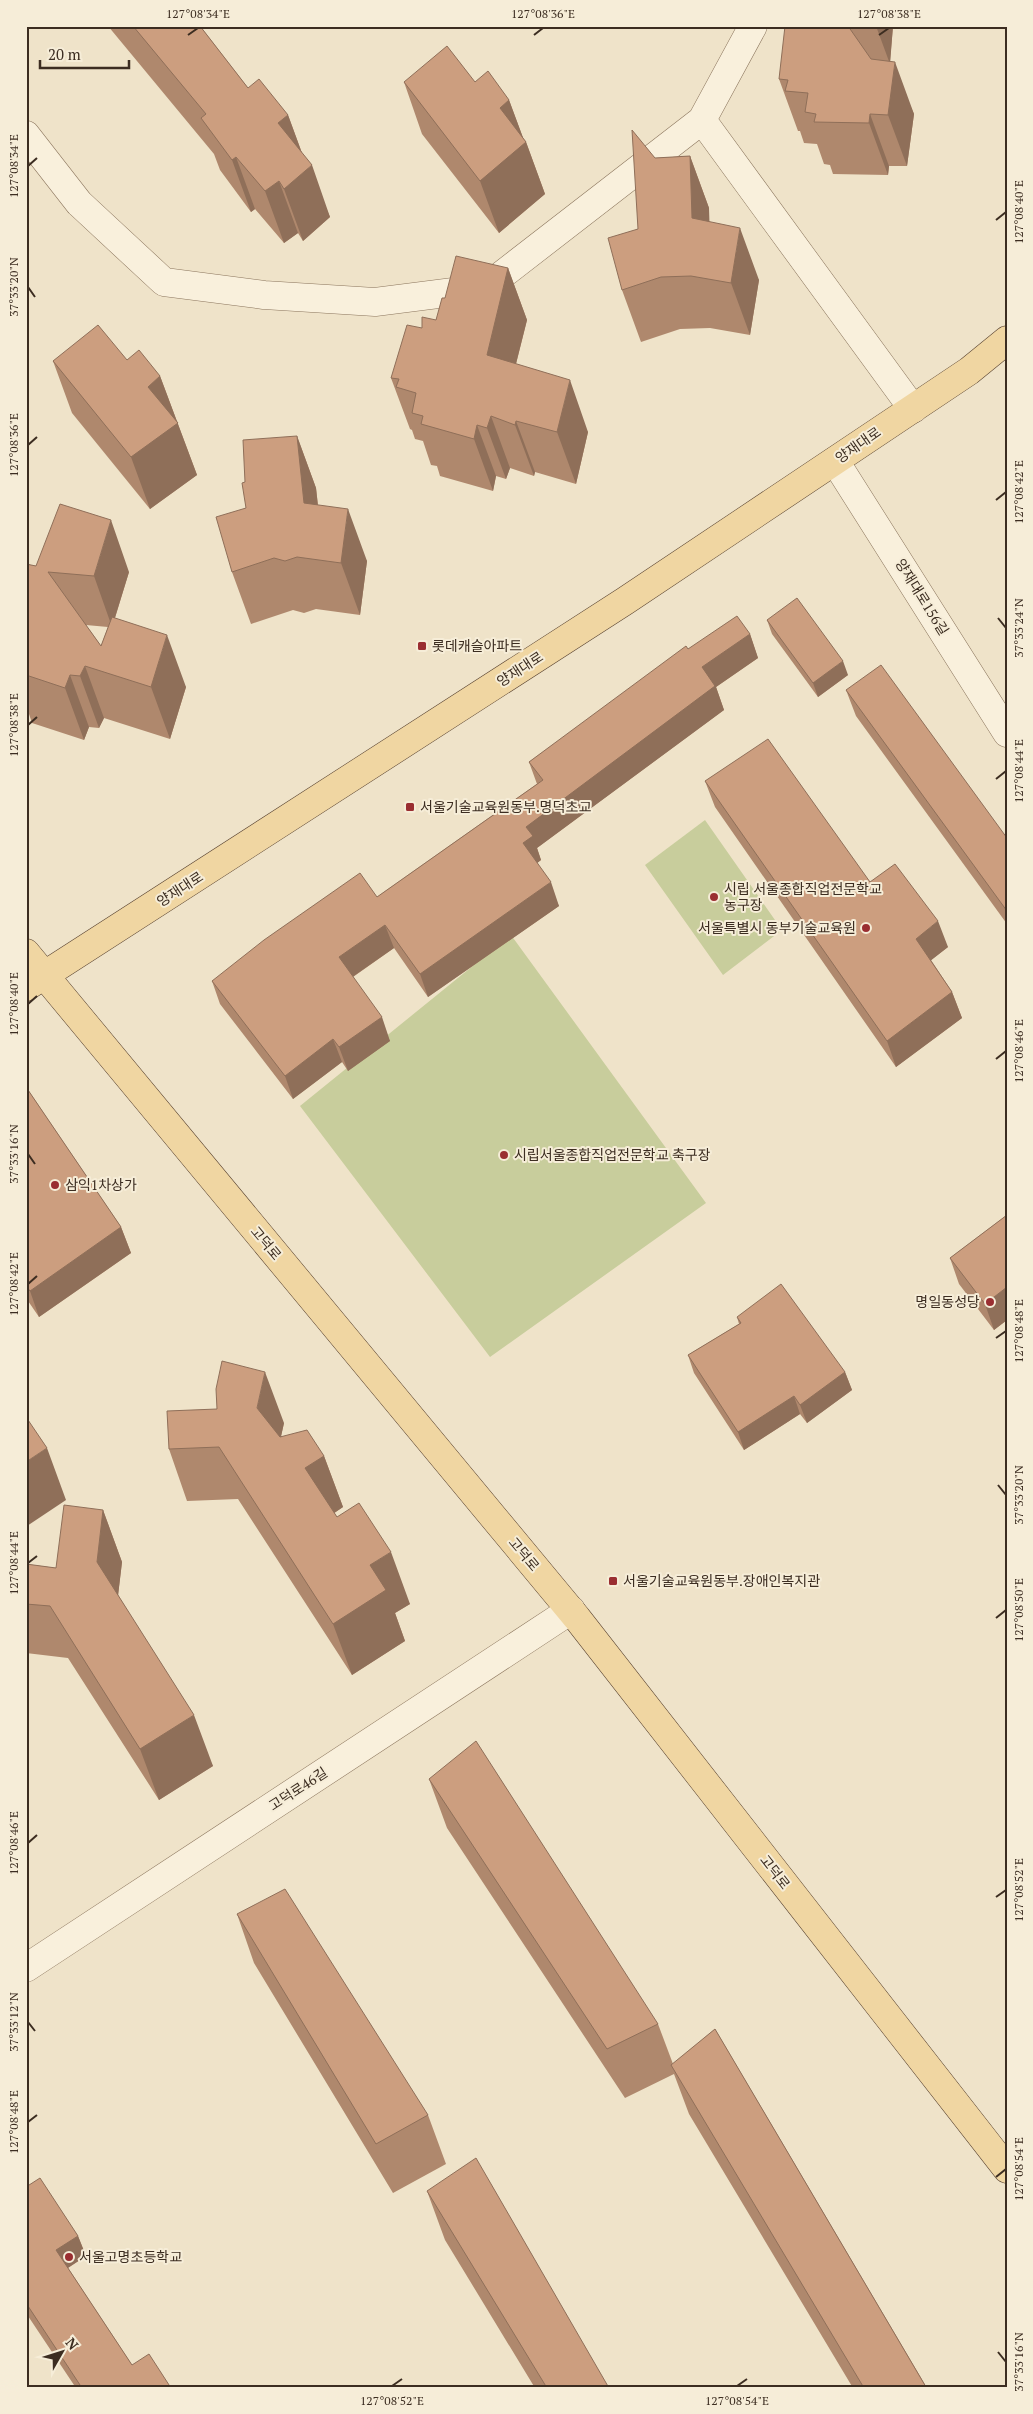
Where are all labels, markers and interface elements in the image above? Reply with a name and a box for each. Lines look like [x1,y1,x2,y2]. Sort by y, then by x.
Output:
text: 127°08'34"E [166,6,230,21]
text: 127°08'36"E [511,6,575,21]
text: 127°08'38"E [857,6,921,21]
scale bar [40,38,129,70]
text: 20 m [48,44,81,64]
text: 127°08'34"E [6,134,21,198]
text: 127°08'40"E [1011,180,1026,244]
text: 37°33'20"N [6,257,21,317]
text: 127°08'36"E [6,413,21,477]
street label: 양재대로 [831,422,884,467]
text: 127°08'42"E [1011,460,1026,524]
street label: 양재대로156길 [891,555,953,639]
text: 37°33'24"N [1011,598,1026,658]
place label: 롯데캐슬아파트 [432,636,522,655]
marker: 롯데캐슬아파트 [416,640,428,652]
street label: 양재대로 [493,647,547,691]
text: 127°08'38"E [6,693,21,757]
text: 127°08'44"E [1011,739,1026,803]
place label: 서울기술교육원동부.명덕초교 [420,797,591,816]
marker: 서울기술교육원동부.명덕초교 [404,801,416,813]
street label: 양재대로 [153,867,207,911]
place label: 시립 서울종합직업전문학교 농구장 [724,879,882,914]
marker: 시립 서울종합직업전문학교 농구장 [708,891,720,903]
place label: 서울특별시 동부기술교육원 [698,918,856,937]
marker: 서울특별시 동부기술교육원 [860,922,872,934]
text: 127°08'40"E [6,972,21,1036]
text: 127°08'46"E [1011,1019,1026,1083]
text: 37°33'16"N [6,1124,21,1184]
place label: 시립서울종합직업전문학교 축구장 [514,1145,711,1164]
marker: 시립서울종합직업전문학교 축구장 [498,1149,510,1161]
place label: 삼익1차상가 [65,1175,137,1194]
marker: 삼익1차상가 [49,1179,61,1191]
street label: 고덕로 [247,1222,286,1264]
text: 127°08'42"E [6,1252,21,1316]
place label: 명일동성당 [916,1292,980,1311]
marker: 명일동성당 [984,1296,996,1308]
text: 127°08'48"E [1011,1299,1026,1363]
text: 37°33'20"N [1011,1465,1026,1525]
text: 127°08'44"E [6,1531,21,1595]
street label: 고덕로 [505,1533,544,1575]
place label: 서울기술교육원동부.장애인복지관 [623,1571,820,1590]
marker: 서울기술교육원동부.장애인복지관 [607,1575,619,1587]
text: 127°08'50"E [1011,1578,1026,1642]
street label: 고덕로46길 [265,1763,331,1815]
text: 127°08'46"E [6,1811,21,1875]
street label: 고덕로 [756,1851,795,1893]
text: 127°08'52"E [1011,1858,1026,1922]
text: 37°33'12"N [6,1992,21,2052]
text: 127°08'48"E [6,2090,21,2154]
text: 127°08'54"E [1011,2137,1026,2201]
place label: 서울고명초등학교 [79,2247,182,2266]
marker: 서울고명초등학교 [63,2251,75,2263]
north arrow [38,2326,88,2376]
text: 37°33'16"N [1011,2332,1026,2392]
text: N [62,2333,83,2354]
text: 127°08'52"E [360,2393,424,2408]
text: 127°08'54"E [705,2393,769,2408]

